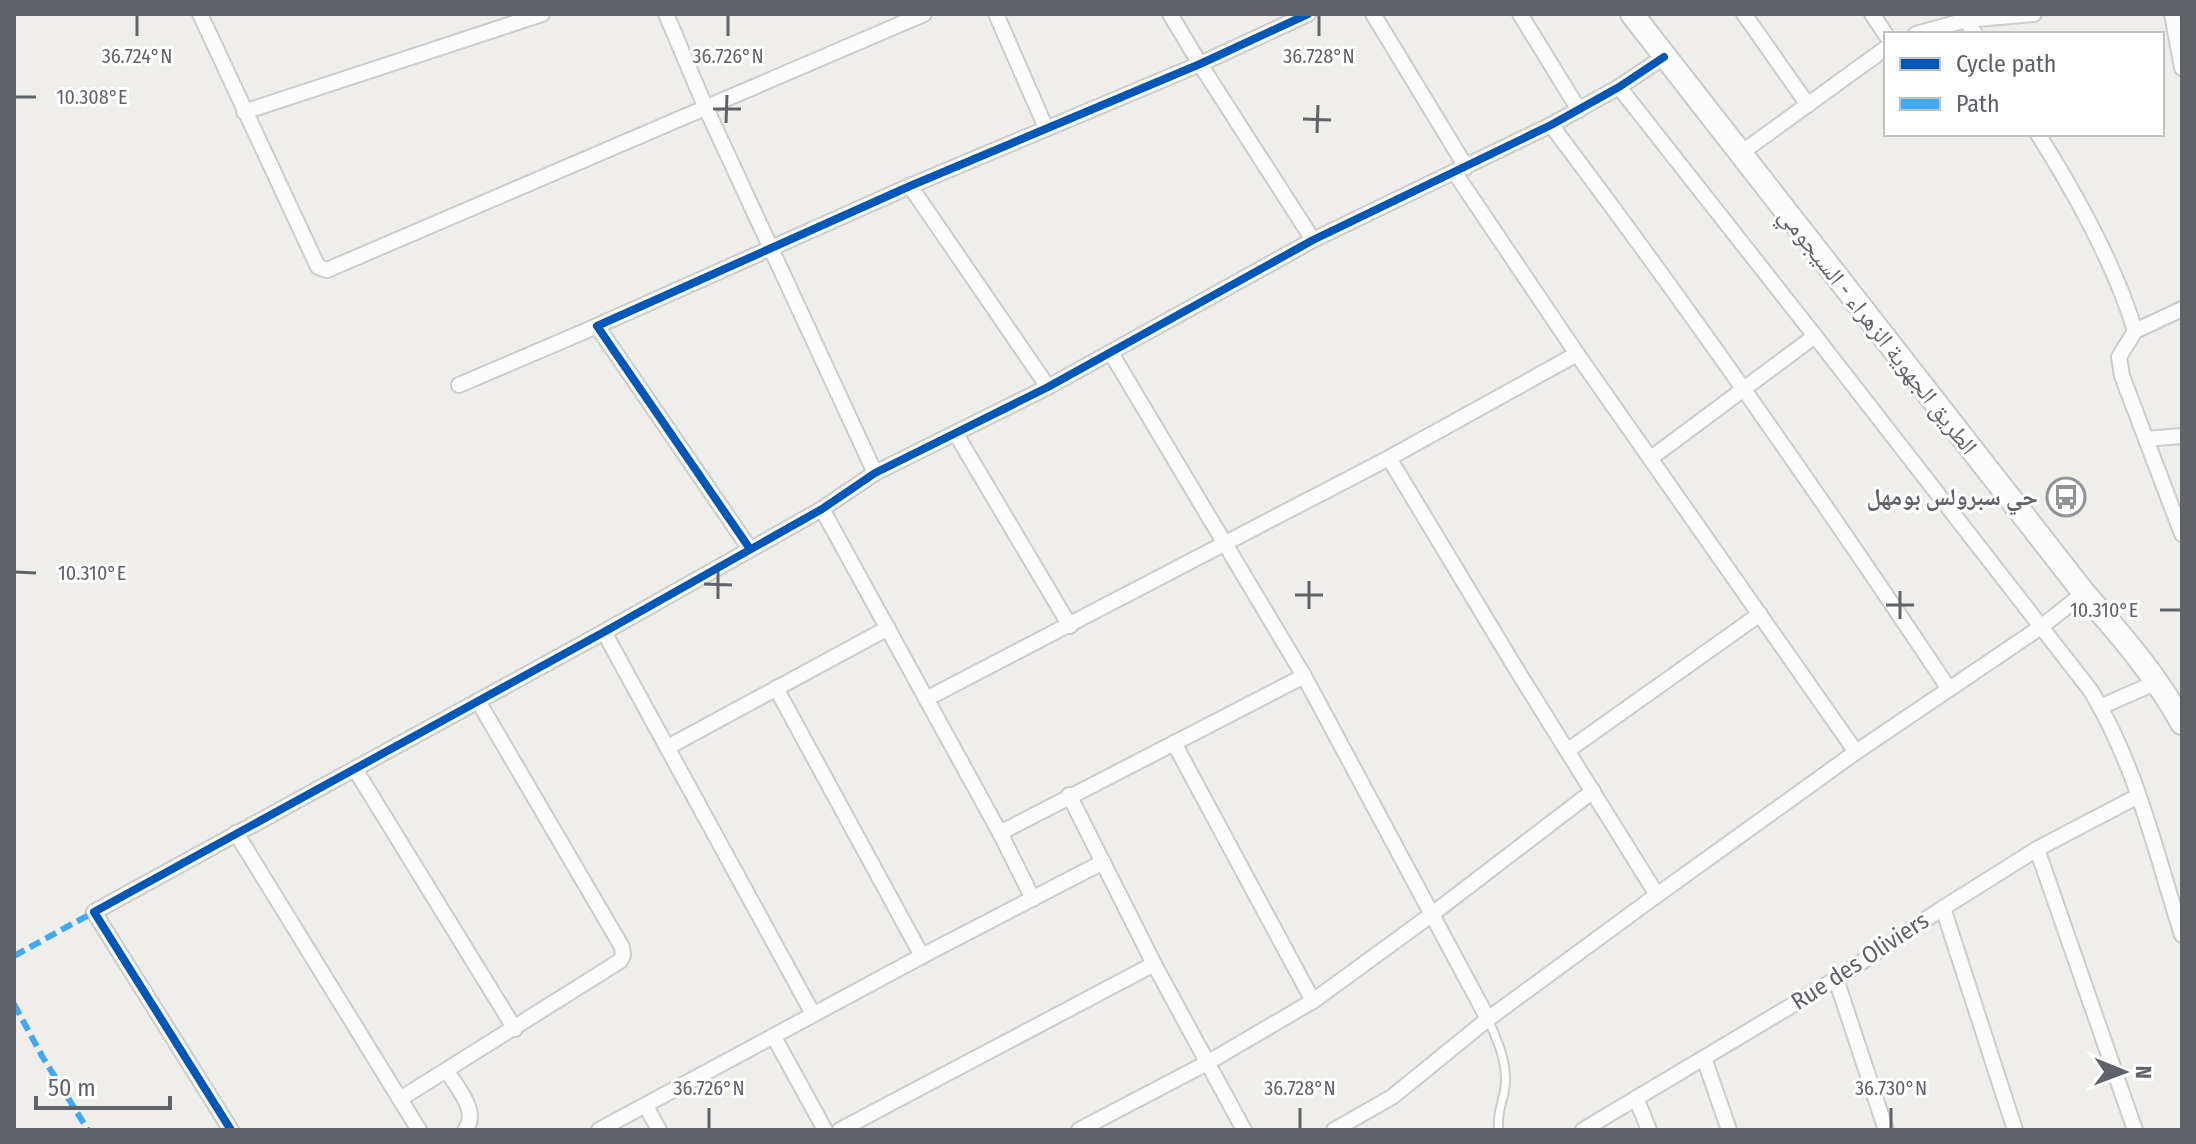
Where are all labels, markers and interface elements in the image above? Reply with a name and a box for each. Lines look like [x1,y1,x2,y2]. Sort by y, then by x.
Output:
legend [1884,32,2164,136]
text: 36.724°N [102,44,172,68]
text: 36.726°N [692,44,764,68]
text: 36.728°N [1283,44,1355,68]
text: Cycle path [1956,50,2056,78]
text: 10.308°E [57,85,127,109]
text: Path [1956,90,2000,118]
street label: الطريق الجهوية الزهراء - السيجومي [1769,202,1983,463]
bus stop icon: حي سبرولس بومهل [2045,476,2087,518]
place label: حي سبرولس بومهل [1867,483,2038,516]
text: 10.310°E [58,561,126,585]
text: 10.310°E [2070,598,2138,622]
street label: Rue des Oliviers [1786,906,1934,1016]
north arrow [2084,1032,2164,1112]
scale bar [36,1060,170,1110]
text: N [2130,1066,2157,1079]
text: 50 m [48,1074,96,1102]
text: 36.726°N [673,1076,745,1100]
text: 36.728°N [1264,1076,1336,1100]
text: 36.730°N [1855,1076,1927,1100]

